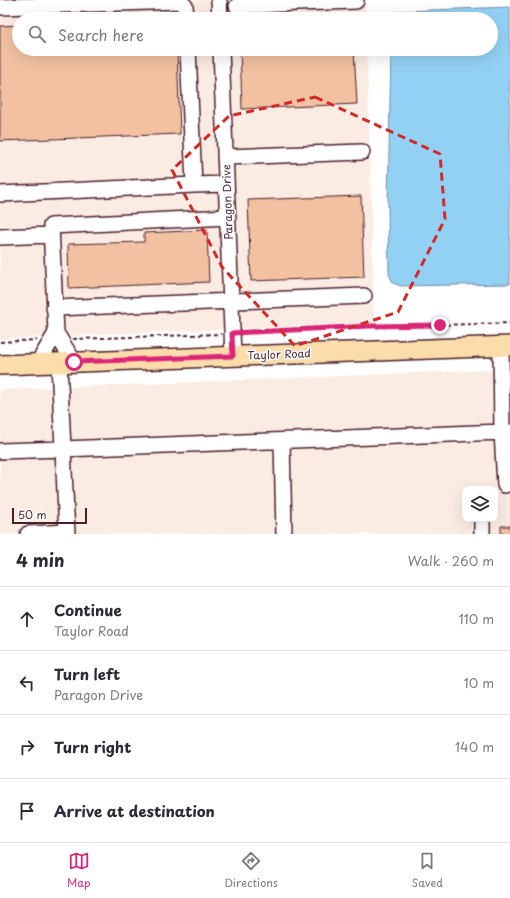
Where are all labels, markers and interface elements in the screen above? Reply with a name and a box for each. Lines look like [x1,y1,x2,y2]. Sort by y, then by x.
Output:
search box [12,12,498,56]
icon: search [26,23,48,45]
text: Search here [58,23,144,46]
street label: Paragon Drive [217,164,237,240]
route end [431,316,449,334]
street label: Taylor Road [247,344,311,364]
route start [65,353,83,371]
map controls [462,486,498,522]
button: layers [462,486,498,522]
scale bar [12,506,87,525]
text: 50 m [18,506,47,523]
text: 4 min [16,547,64,573]
text: Walk · 260 m [408,551,494,570]
text: Continue [54,598,122,621]
icon: ahead [16,608,38,630]
text: 110 m [459,609,494,628]
text: Taylor Road [54,621,129,640]
text: Turn left [54,662,120,685]
icon: left [16,672,38,694]
text: 10 m [464,673,494,692]
text: Paragon Drive [54,685,143,704]
text: Turn right [54,735,131,758]
icon: right [16,736,38,758]
text: 140 m [455,737,494,756]
text: Arrive at destination [54,799,215,822]
icon: arrive [16,800,38,822]
tab: Map [67,850,90,891]
tab: Directions [224,850,278,891]
tab: Saved [412,850,443,891]

